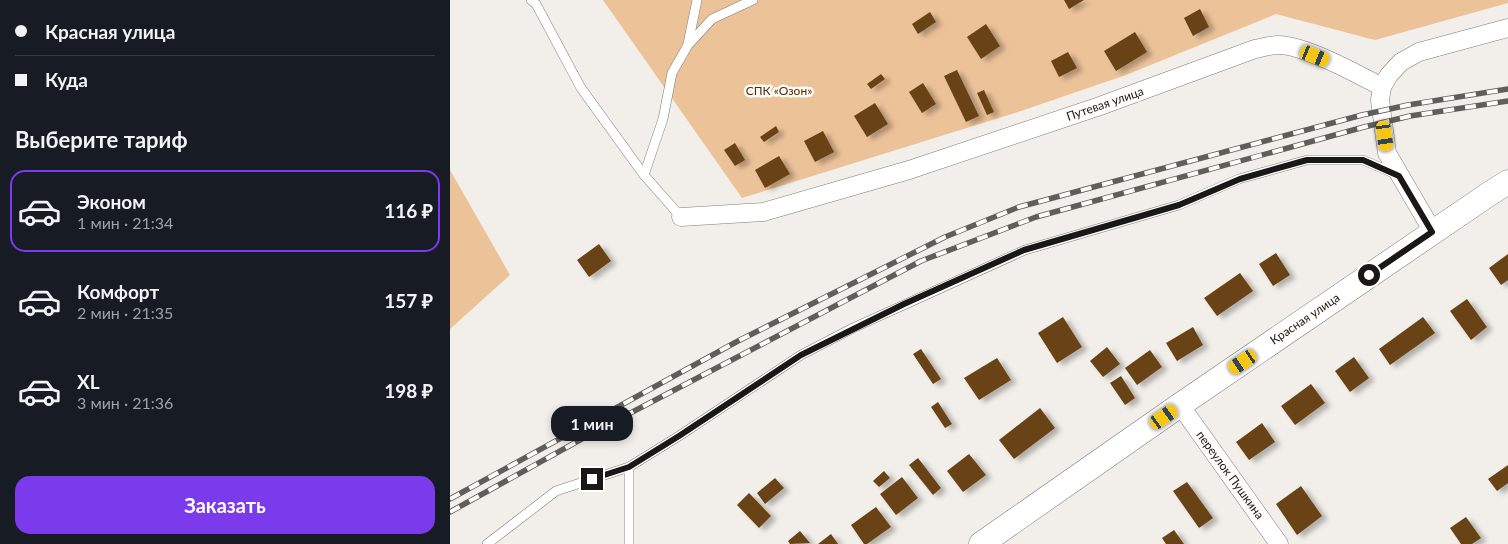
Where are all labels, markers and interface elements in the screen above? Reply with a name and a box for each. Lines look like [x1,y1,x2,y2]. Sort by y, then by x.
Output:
text: Красная улица [45,20,175,43]
car [1298,43,1331,69]
text: Куда [45,68,88,91]
park label: СПК «Озон» [746,83,812,98]
street label: Путевая улица [1064,83,1145,124]
car [1375,120,1394,152]
text: Выберите тариф [15,126,188,153]
icon: car [17,189,62,234]
text: Эконом [77,190,146,213]
text: 116 ₽ [384,199,433,222]
text: 1 мин · 21:34 [77,213,173,232]
route start [1358,264,1380,286]
icon: car [17,279,62,324]
text: Комфорт [77,280,159,303]
text: 157 ₽ [384,289,433,312]
street label: Красная улица [1267,290,1342,347]
text: 2 мин · 21:35 [77,303,173,322]
car [1226,347,1259,377]
icon: car [17,369,62,414]
text: XL [77,370,100,393]
text: 198 ₽ [384,379,433,402]
text: 3 мин · 21:36 [77,393,173,412]
car [1147,402,1180,432]
callout: 1 мин [551,406,633,442]
text: 1 мин [570,414,614,433]
street label: переулок Пушкина [1193,428,1267,522]
route end [581,468,603,490]
button: Заказать [15,476,435,534]

